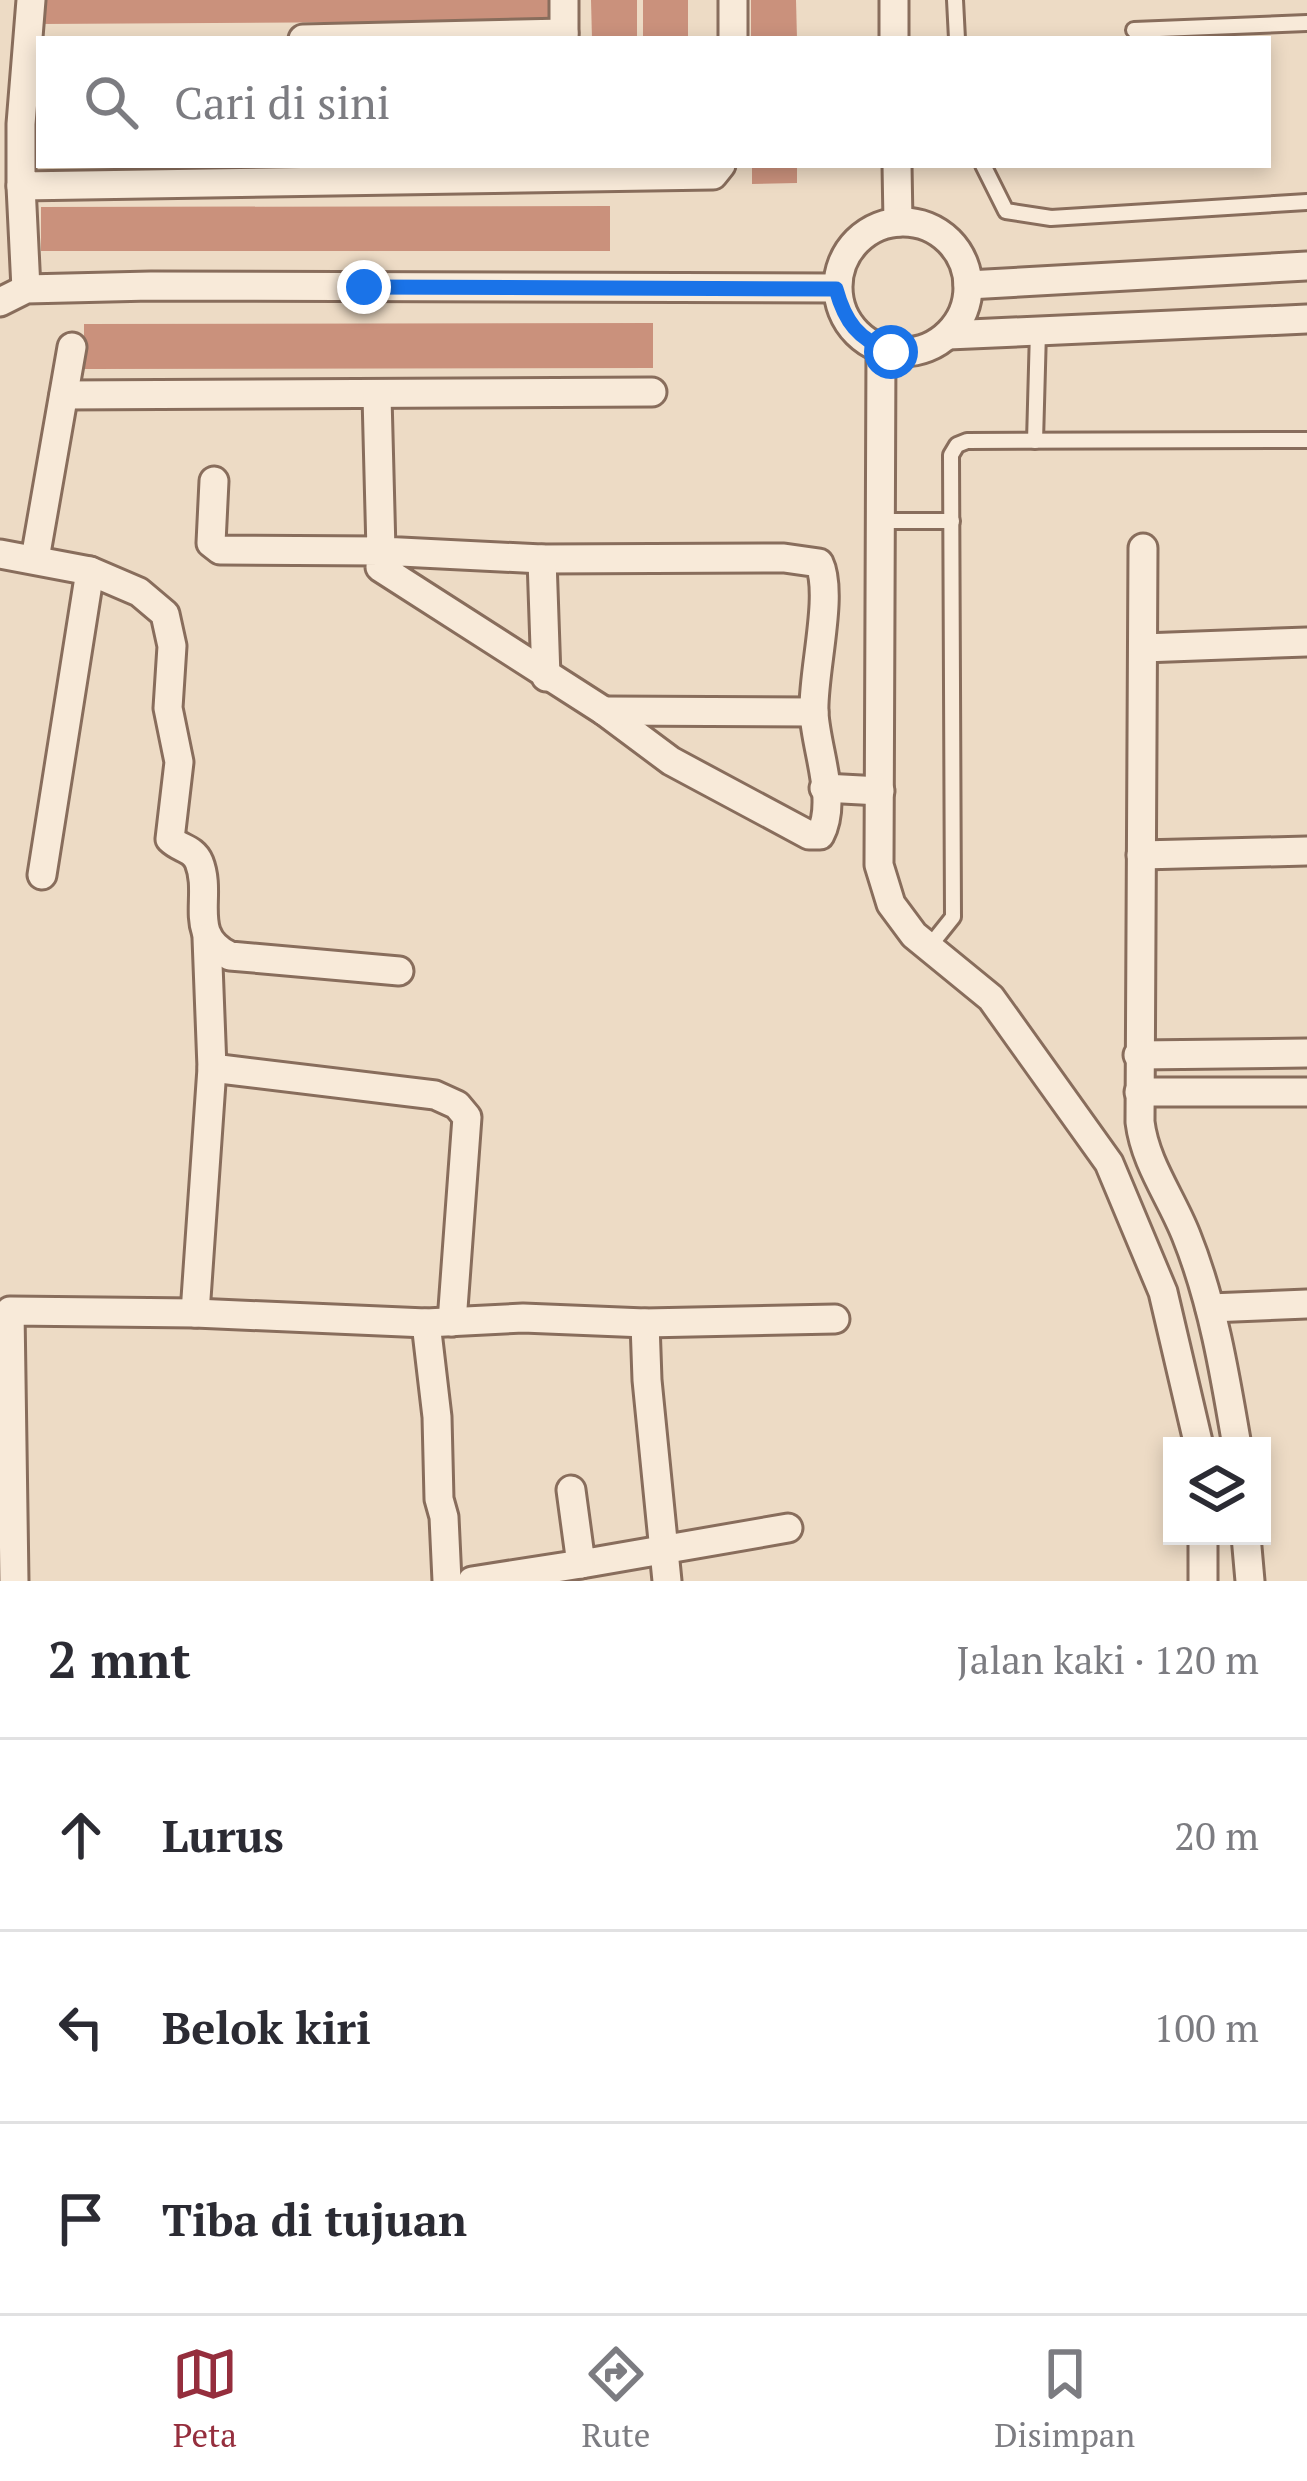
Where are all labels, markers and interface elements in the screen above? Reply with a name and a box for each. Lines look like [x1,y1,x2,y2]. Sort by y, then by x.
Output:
search box [36,36,1271,168]
icon: search [78,69,144,135]
text: Cari di sini [174,72,390,132]
route end [337,260,391,314]
route start [864,325,918,379]
map controls [1163,1437,1271,1545]
button: layers [1163,1437,1271,1545]
text: 2 mnt [48,1625,191,1693]
text: Jalan kaki · 120 m [956,1633,1259,1685]
icon: ahead [48,1802,114,1868]
text: Lurus [162,1805,284,1865]
text: 20 m [1174,1809,1259,1861]
icon: left [48,1994,114,2060]
text: Belok kiri [162,1997,371,2057]
text: 100 m [1154,2001,1259,2053]
icon: arrive [48,2186,114,2252]
text: Tiba di tujuan [162,2189,467,2249]
tab: Peta [172,2341,238,2456]
tab: Rute [582,2341,650,2456]
tab: Disimpan [994,2341,1135,2456]

